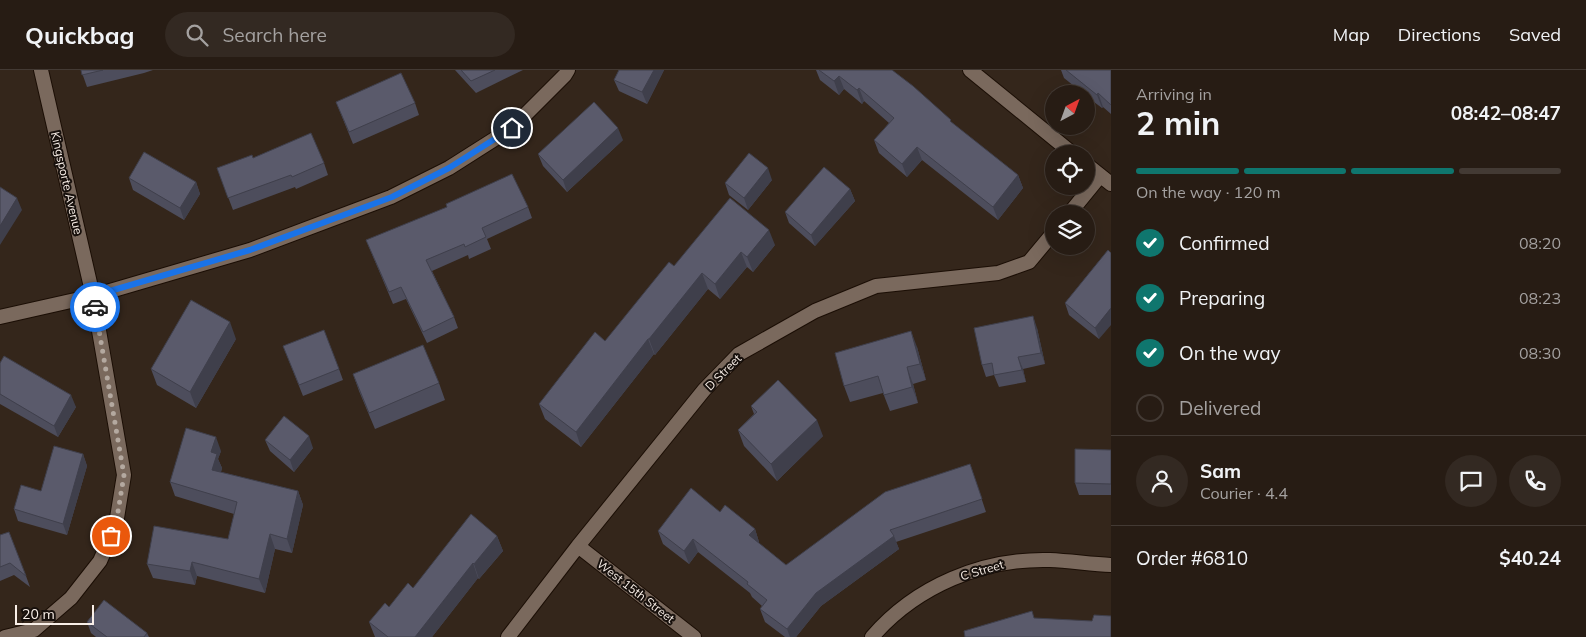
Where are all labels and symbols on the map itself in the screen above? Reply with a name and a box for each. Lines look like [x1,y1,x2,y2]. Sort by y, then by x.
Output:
north arrow [1045,85,1095,135]
pin [491,107,533,149]
street label: Kingsporte Avenue [48,130,86,236]
courier [70,282,120,332]
street label: D Street [702,351,744,393]
pin [90,515,132,557]
street label: West 15th Street [594,556,678,626]
street label: C Street [959,557,1005,583]
scale bar [15,602,94,625]

